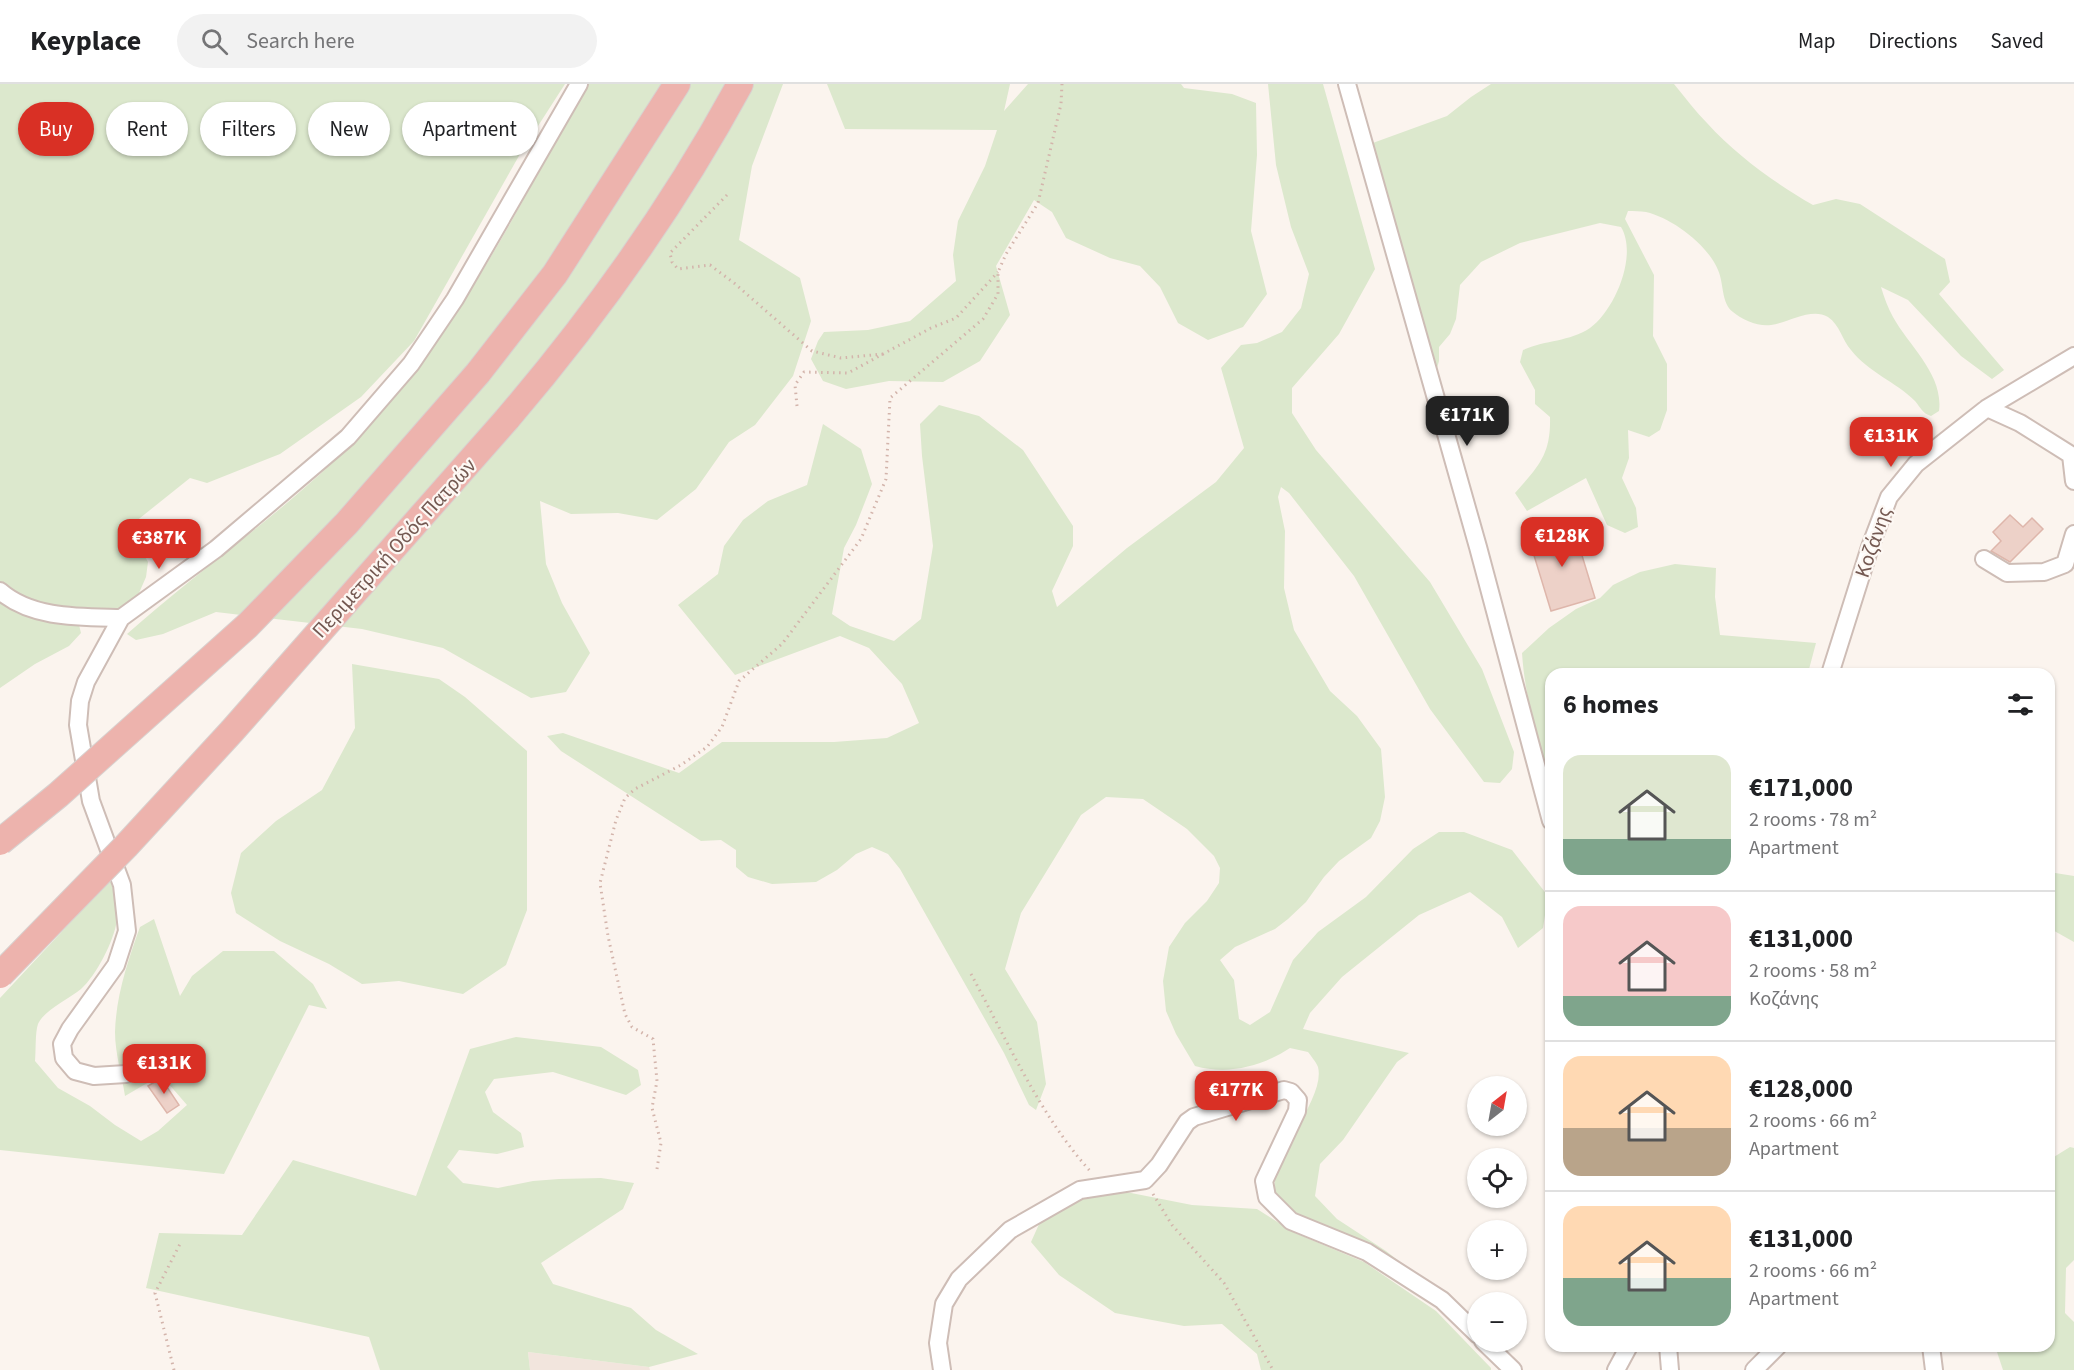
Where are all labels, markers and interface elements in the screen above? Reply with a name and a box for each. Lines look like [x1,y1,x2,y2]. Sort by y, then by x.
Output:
search box [177,14,597,68]
text: Keyplace [30,21,141,61]
icon: search [198,25,231,58]
text: Search here [246,25,355,57]
text: Map [1798,26,1836,56]
text: Directions [1869,26,1957,56]
text: Saved [1990,26,2044,56]
chip: Buy [18,102,94,156]
chip: Rent [106,102,188,156]
chip: Filters [200,102,296,156]
chip: New [308,102,390,156]
chip: Apartment [402,102,538,156]
pin: €171K [1425,396,1509,447]
text: €171K [1440,401,1494,429]
pin: €131K [1849,417,1933,468]
text: €131K [1864,422,1918,450]
street label: Περιμετρική Οδός Πατρών [305,451,483,645]
street label: Κοζάνης [1847,502,1899,582]
pin: €128K [1520,517,1604,568]
pin: €387K [117,519,201,570]
text: €128K [1535,522,1589,550]
text: €387K [132,524,186,552]
text: 6 homes [1563,686,1658,723]
icon: filters [2004,688,2037,721]
text: €171,000 [1749,769,1853,806]
icon: home [1611,779,1683,851]
text: 2 rooms · 78 m² [1749,806,1877,834]
text: Apartment [1749,834,1839,862]
text: €131,000 [1749,920,1853,957]
icon: home [1611,930,1683,1002]
text: 2 rooms · 58 m² [1749,957,1877,985]
text: Κοζάνης [1749,985,1819,1013]
pin: €131K [122,1044,206,1095]
text: €131K [137,1049,191,1077]
text: €128,000 [1749,1070,1853,1107]
pin: €177K [1194,1071,1278,1122]
text: €177K [1209,1076,1263,1104]
north arrow [1467,1076,1527,1136]
map controls [1467,1076,1527,1352]
icon: home [1611,1080,1683,1152]
text: 2 rooms · 66 m² [1749,1107,1877,1135]
text: Apartment [1749,1135,1839,1163]
button: locate [1467,1148,1527,1208]
button: + [1467,1220,1527,1280]
text: €131,000 [1749,1220,1853,1257]
icon: home [1611,1230,1683,1302]
text: 2 rooms · 66 m² [1749,1257,1877,1285]
text: Apartment [1749,1285,1839,1313]
button: − [1467,1292,1527,1352]

